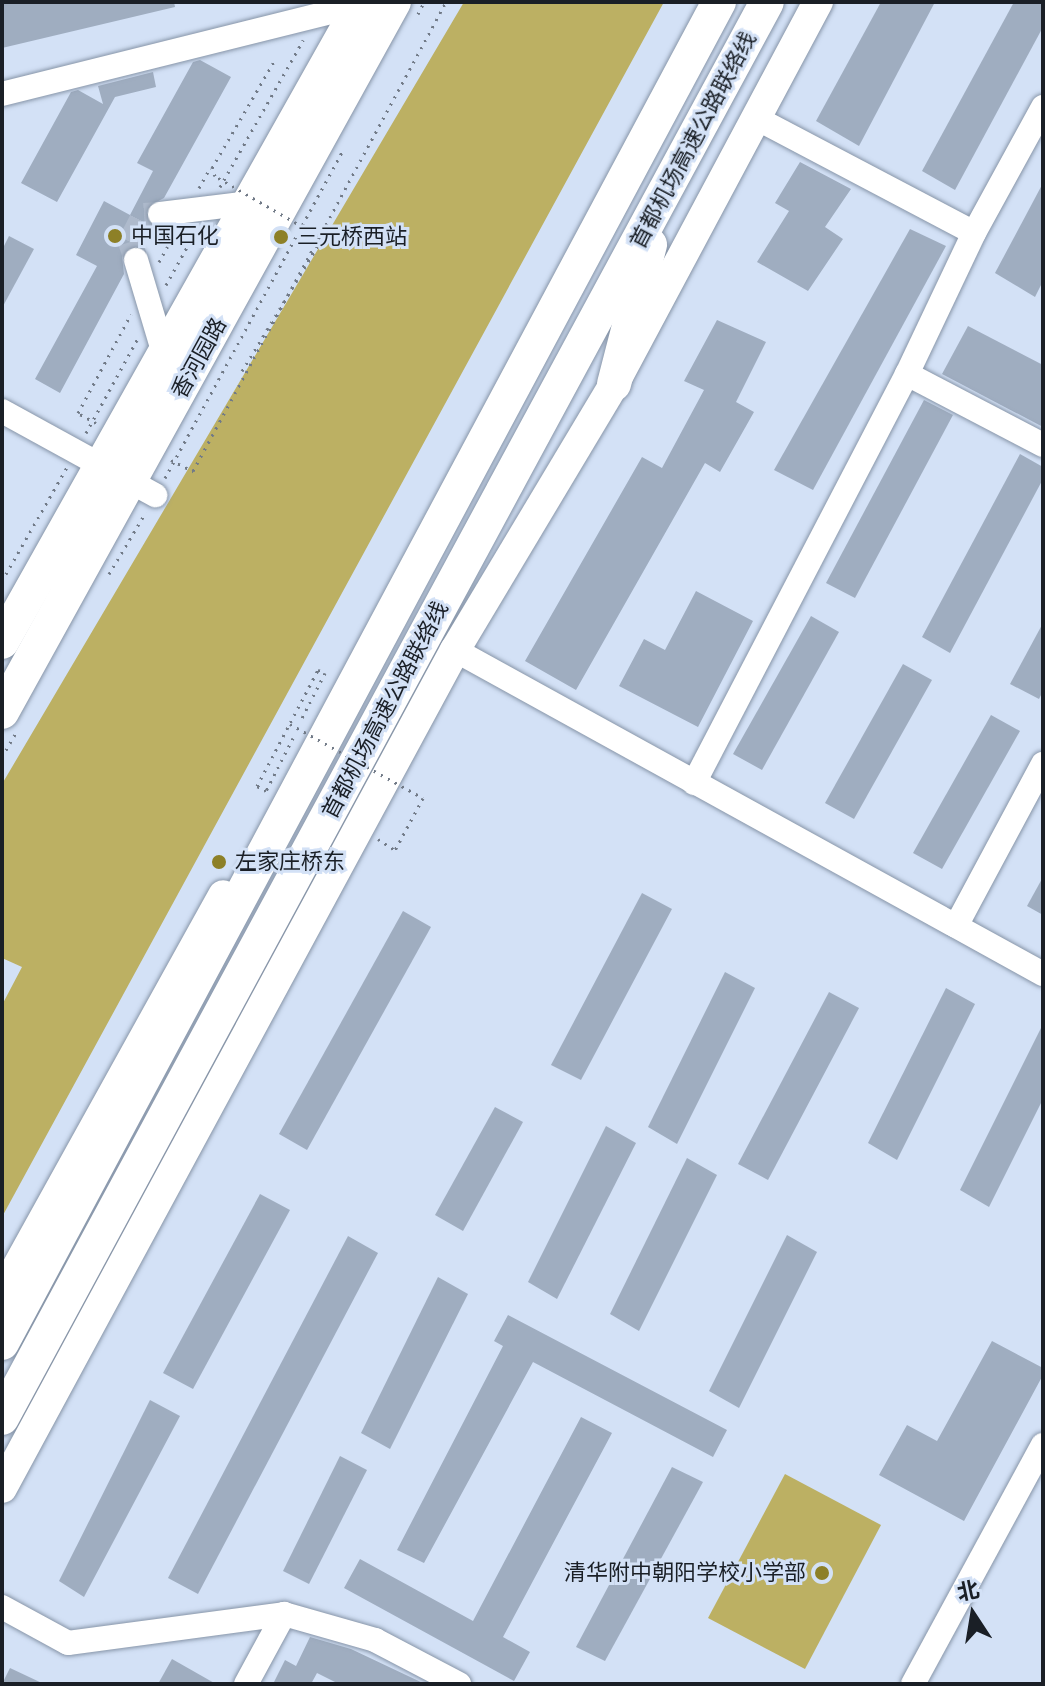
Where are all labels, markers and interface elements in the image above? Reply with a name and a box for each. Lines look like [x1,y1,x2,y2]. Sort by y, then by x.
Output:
street label: 首都机场高速公路联络线 [625,27,761,253]
place label: 中国石化 [131,223,219,249]
place label: 三元桥西站 [297,224,407,250]
marker: 中国石化 [106,227,124,245]
marker: 三元桥西站 [272,228,290,246]
street label: 香河园路 [166,313,232,403]
street label: 首都机场高速公路联络线 [317,597,453,823]
place label: 左家庄桥东 [235,849,345,875]
marker: 左家庄桥东 [210,853,228,871]
place label: 清华附中朝阳学校小学部 [564,1560,806,1586]
marker: 清华附中朝阳学校小学部 [813,1564,831,1582]
north arrow [933,1574,1013,1654]
text: 北 [954,1575,982,1607]

